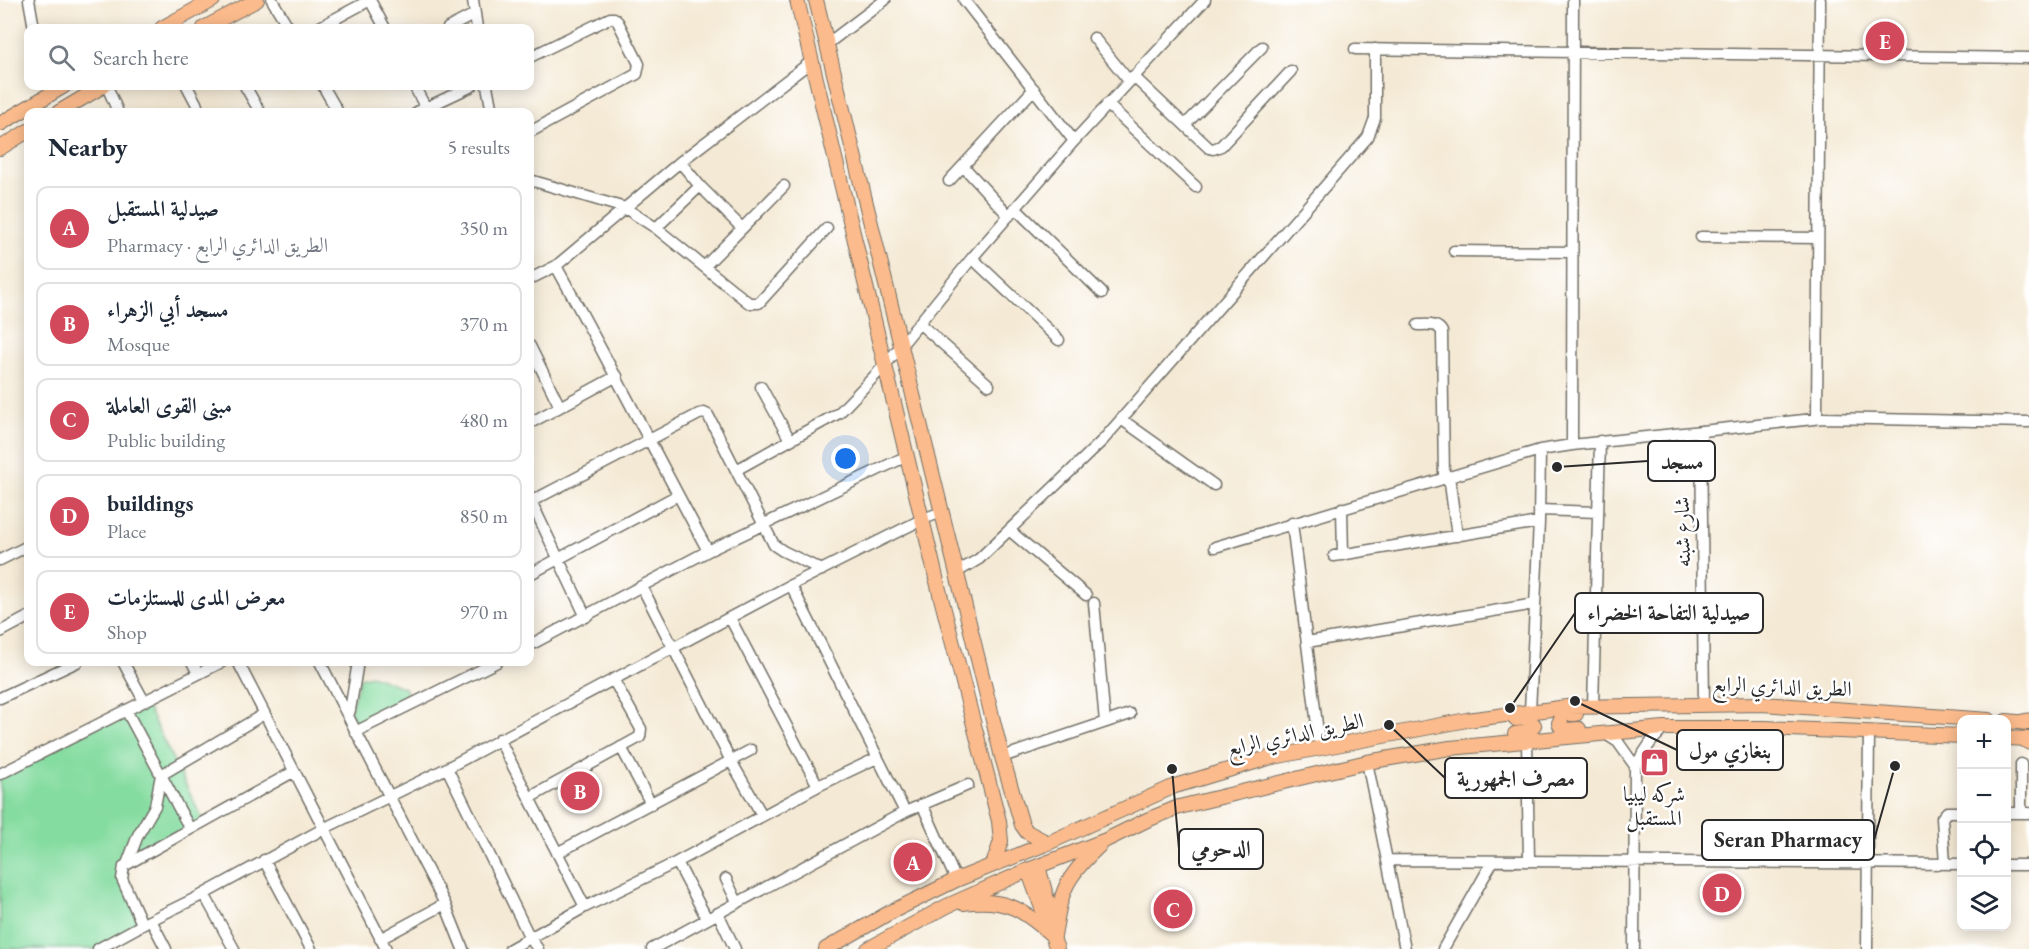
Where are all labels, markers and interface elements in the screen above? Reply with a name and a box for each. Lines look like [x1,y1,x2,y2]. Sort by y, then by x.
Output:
pin: E [1866,18,1904,63]
search box [24,24,534,90]
icon: search [45,41,78,74]
text: Search here [93,43,188,72]
text: Nearby [48,130,128,164]
text: 5 results [447,134,510,160]
text: صيدلية المستقبل [107,194,219,223]
text: A [62,215,77,241]
text: 350 m [460,215,508,241]
text: Pharmacy · الطريق الدائري الرابع [107,232,328,258]
text: مسجد أبي الزهراء [107,295,229,324]
text: B [63,311,76,337]
text: 370 m [460,311,508,337]
text: Mosque [107,331,170,357]
text: مبنى القوى العاملة [107,391,232,420]
text: C [62,407,77,433]
text: 480 m [460,407,508,433]
text: Public building [107,427,225,453]
callout: مسجد [1648,441,1715,481]
your location [831,444,860,473]
text: مسجد [1660,447,1704,476]
text: buildings [107,489,193,518]
street label: شارع شبنه [1668,496,1701,568]
text: D [62,503,77,529]
text: 850 m [460,503,508,529]
text: Place [107,518,146,544]
text: معرض المدى للمستلزمات [107,583,286,612]
callout: صيدلية التفاحة الخضراء [1575,593,1763,633]
text: صيدلية التفاحة الخضراء [1587,598,1751,627]
text: E [64,599,75,625]
text: 970 m [460,599,508,625]
text: Shop [107,619,147,645]
street label: الطريق الدائري الرابع [1712,670,1852,708]
street label: الطريق الدائري الرابع [1224,706,1367,768]
map controls [1957,715,2011,931]
button: + [1957,715,2011,769]
callout: بنغازي مول [1677,730,1783,770]
text: بنغازي مول [1689,736,1771,769]
shop icon: شركه ليبيا المستقبل [1638,746,1670,778]
callout: مصرف الجمهورية [1445,758,1587,798]
text: مصرف الجمهورية [1457,764,1575,793]
pin: B [560,768,600,814]
button: − [1957,769,2011,823]
place label: شركه ليبيا المستقبل [1623,780,1685,833]
callout: Seran Pharmacy [1702,820,1874,860]
button: locate [1957,823,2011,877]
text: Seran Pharmacy [1714,825,1862,854]
callout: الدحومي [1179,829,1263,869]
text: الدحومي [1190,834,1251,867]
pin: A [894,840,932,884]
pin: D [1702,870,1742,916]
button: layers [1957,877,2011,931]
pin: C [1154,886,1192,932]

